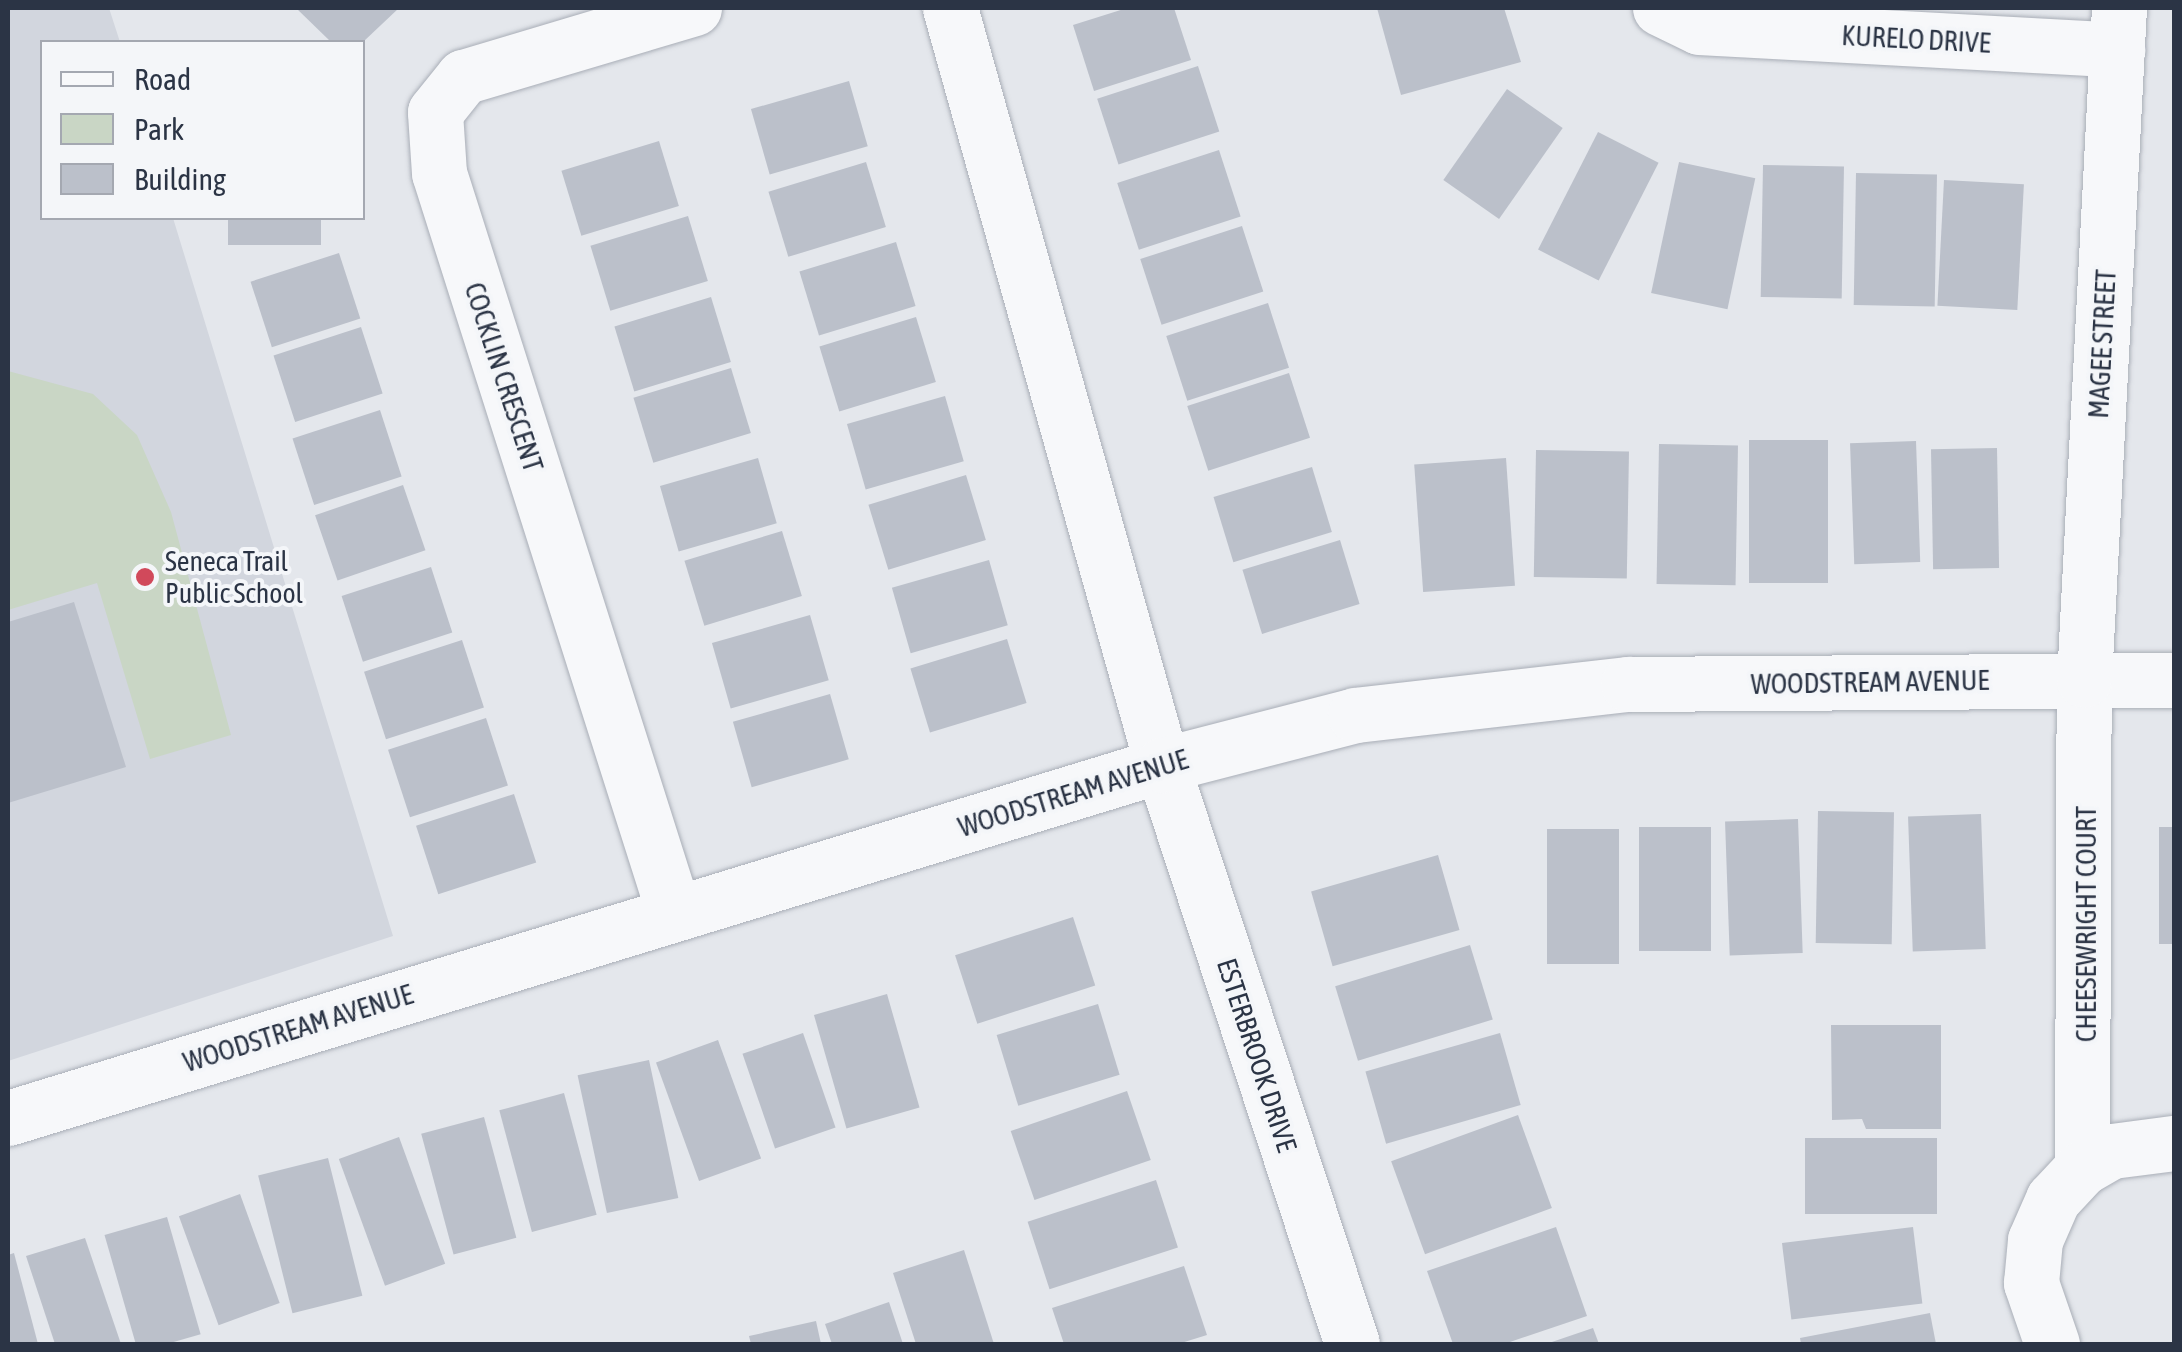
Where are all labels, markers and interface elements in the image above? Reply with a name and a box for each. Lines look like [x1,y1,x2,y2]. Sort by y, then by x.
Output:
street label: KURELO DRIVE [1841,18,1991,60]
legend [40,40,365,220]
text: Road [134,62,191,96]
text: Park [134,112,184,146]
text: Building [134,162,226,196]
street label: MAGEE STREET [2081,269,2123,419]
street label: COCKLIN CRESCENT [458,278,550,476]
place label: Seneca Trail Public School [165,544,303,610]
marker: Seneca Trail Public School [134,566,156,588]
street label: WOODSTREAM AVENUE [1750,663,1990,701]
street label: WOODSTREAM AVENUE [954,742,1192,844]
street label: CHEESEWRIGHT COURT [2069,806,2103,1042]
street label: ESTERBROOK DRIVE [1210,954,1304,1156]
street label: WOODSTREAM AVENUE [179,977,417,1079]

